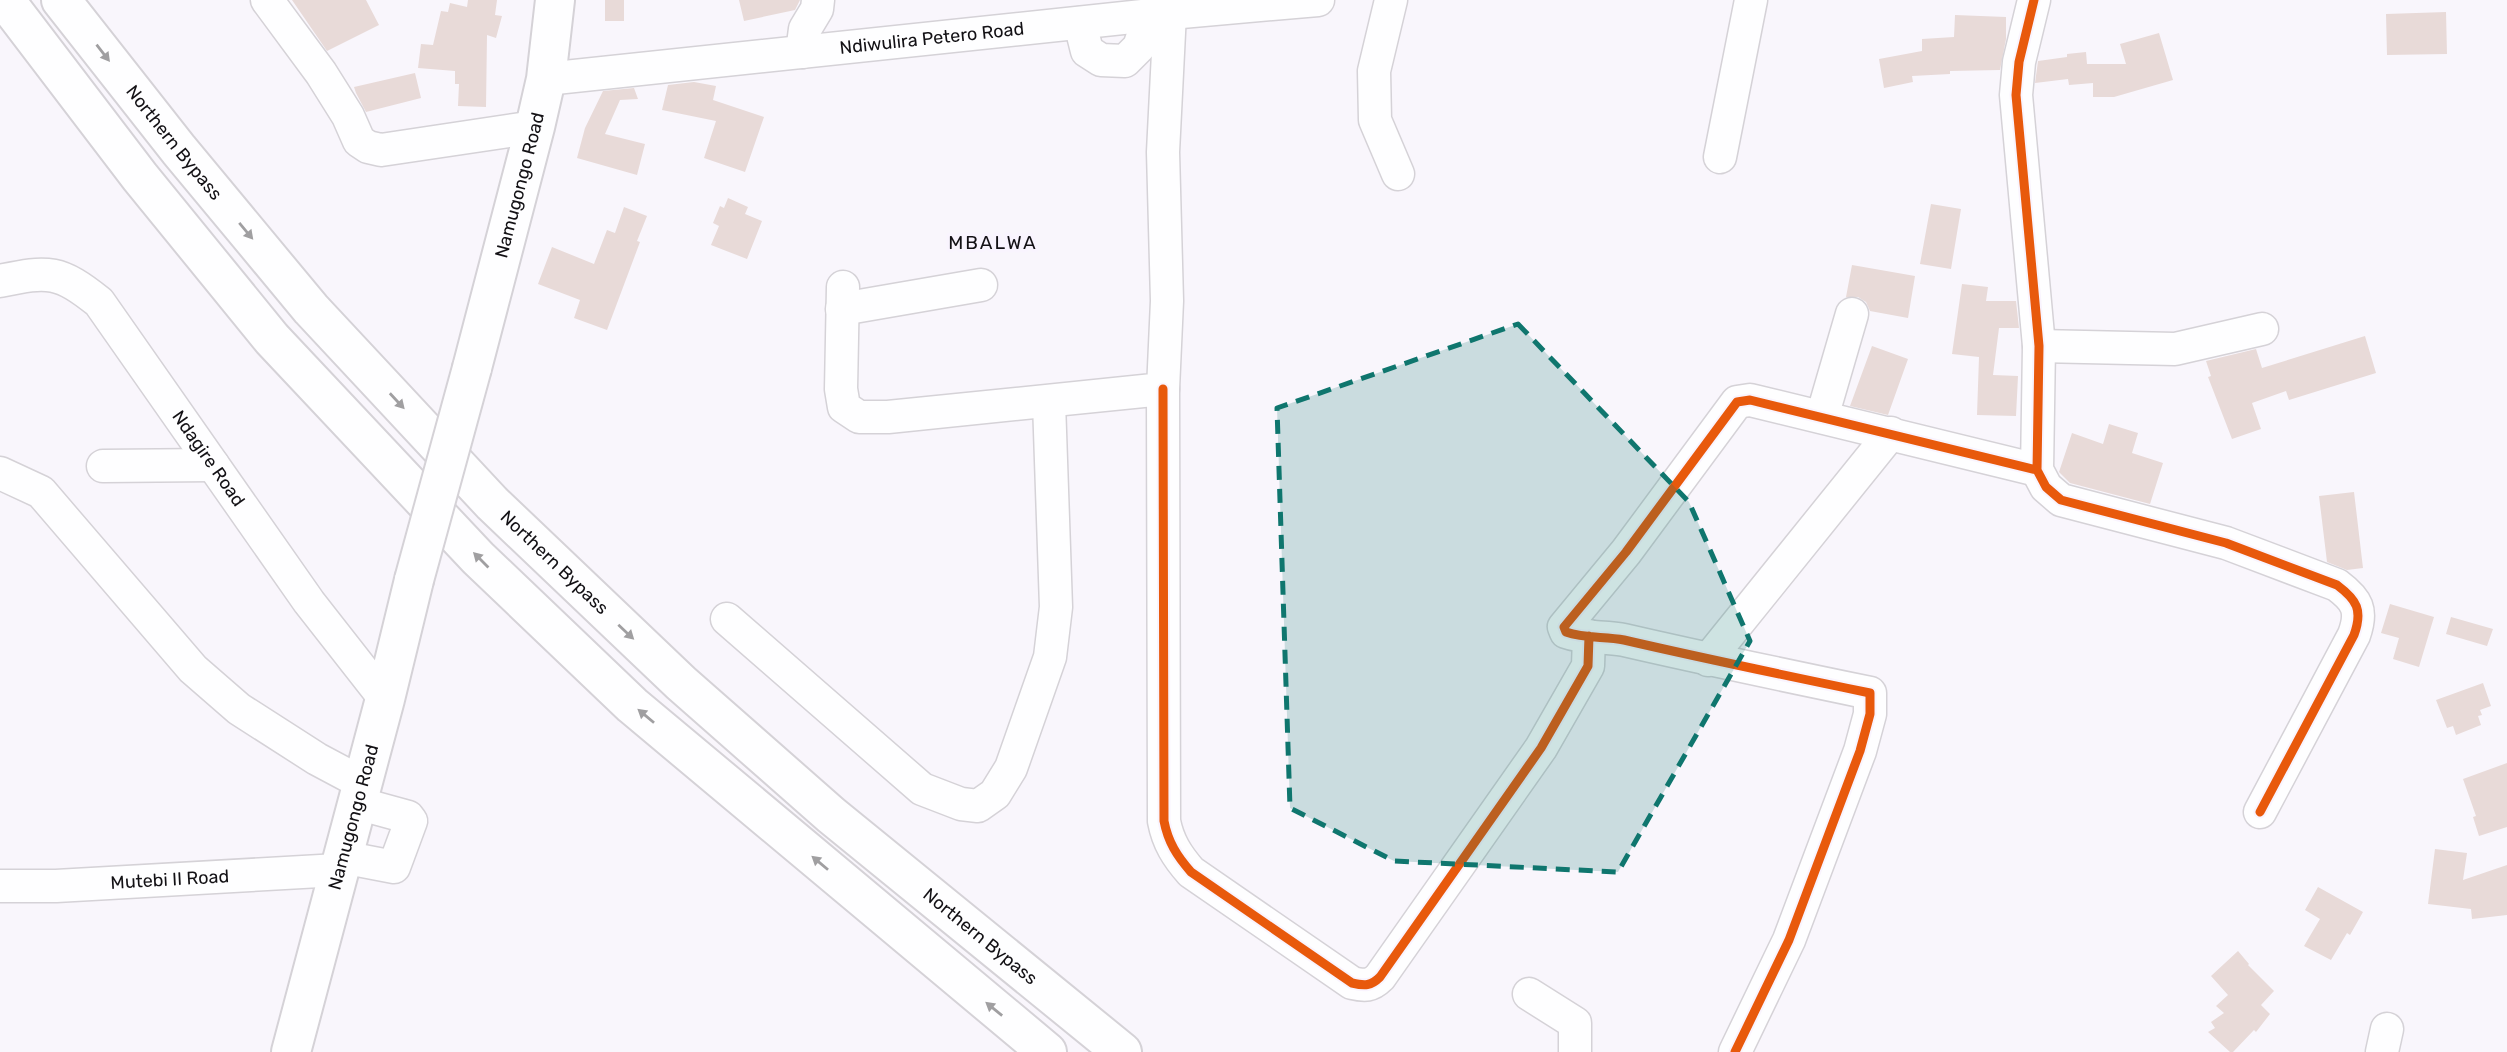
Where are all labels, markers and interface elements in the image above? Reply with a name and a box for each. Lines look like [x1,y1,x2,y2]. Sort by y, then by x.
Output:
street label: Ndiwulira Petero Road [839,17,1025,59]
one-way arrow [96,44,111,62]
street label: Northern Bypass [121,81,227,204]
street label: Namugongo Road [490,110,549,260]
one-way arrow [238,222,253,239]
district label: MBALWA [948,231,1038,254]
one-way arrow [389,392,405,410]
street label: Ndagire Road [167,406,250,511]
street label: Northern Bypass [496,506,613,619]
one-way arrow [473,552,489,569]
one-way arrow [617,623,634,639]
one-way arrow [637,709,655,724]
street label: Namugongo Road [324,742,383,892]
one-way arrow [811,855,829,871]
street label: Mutebi II Road [110,865,230,894]
street label: Northern Bypass [919,883,1042,990]
one-way arrow [986,1002,1003,1017]

